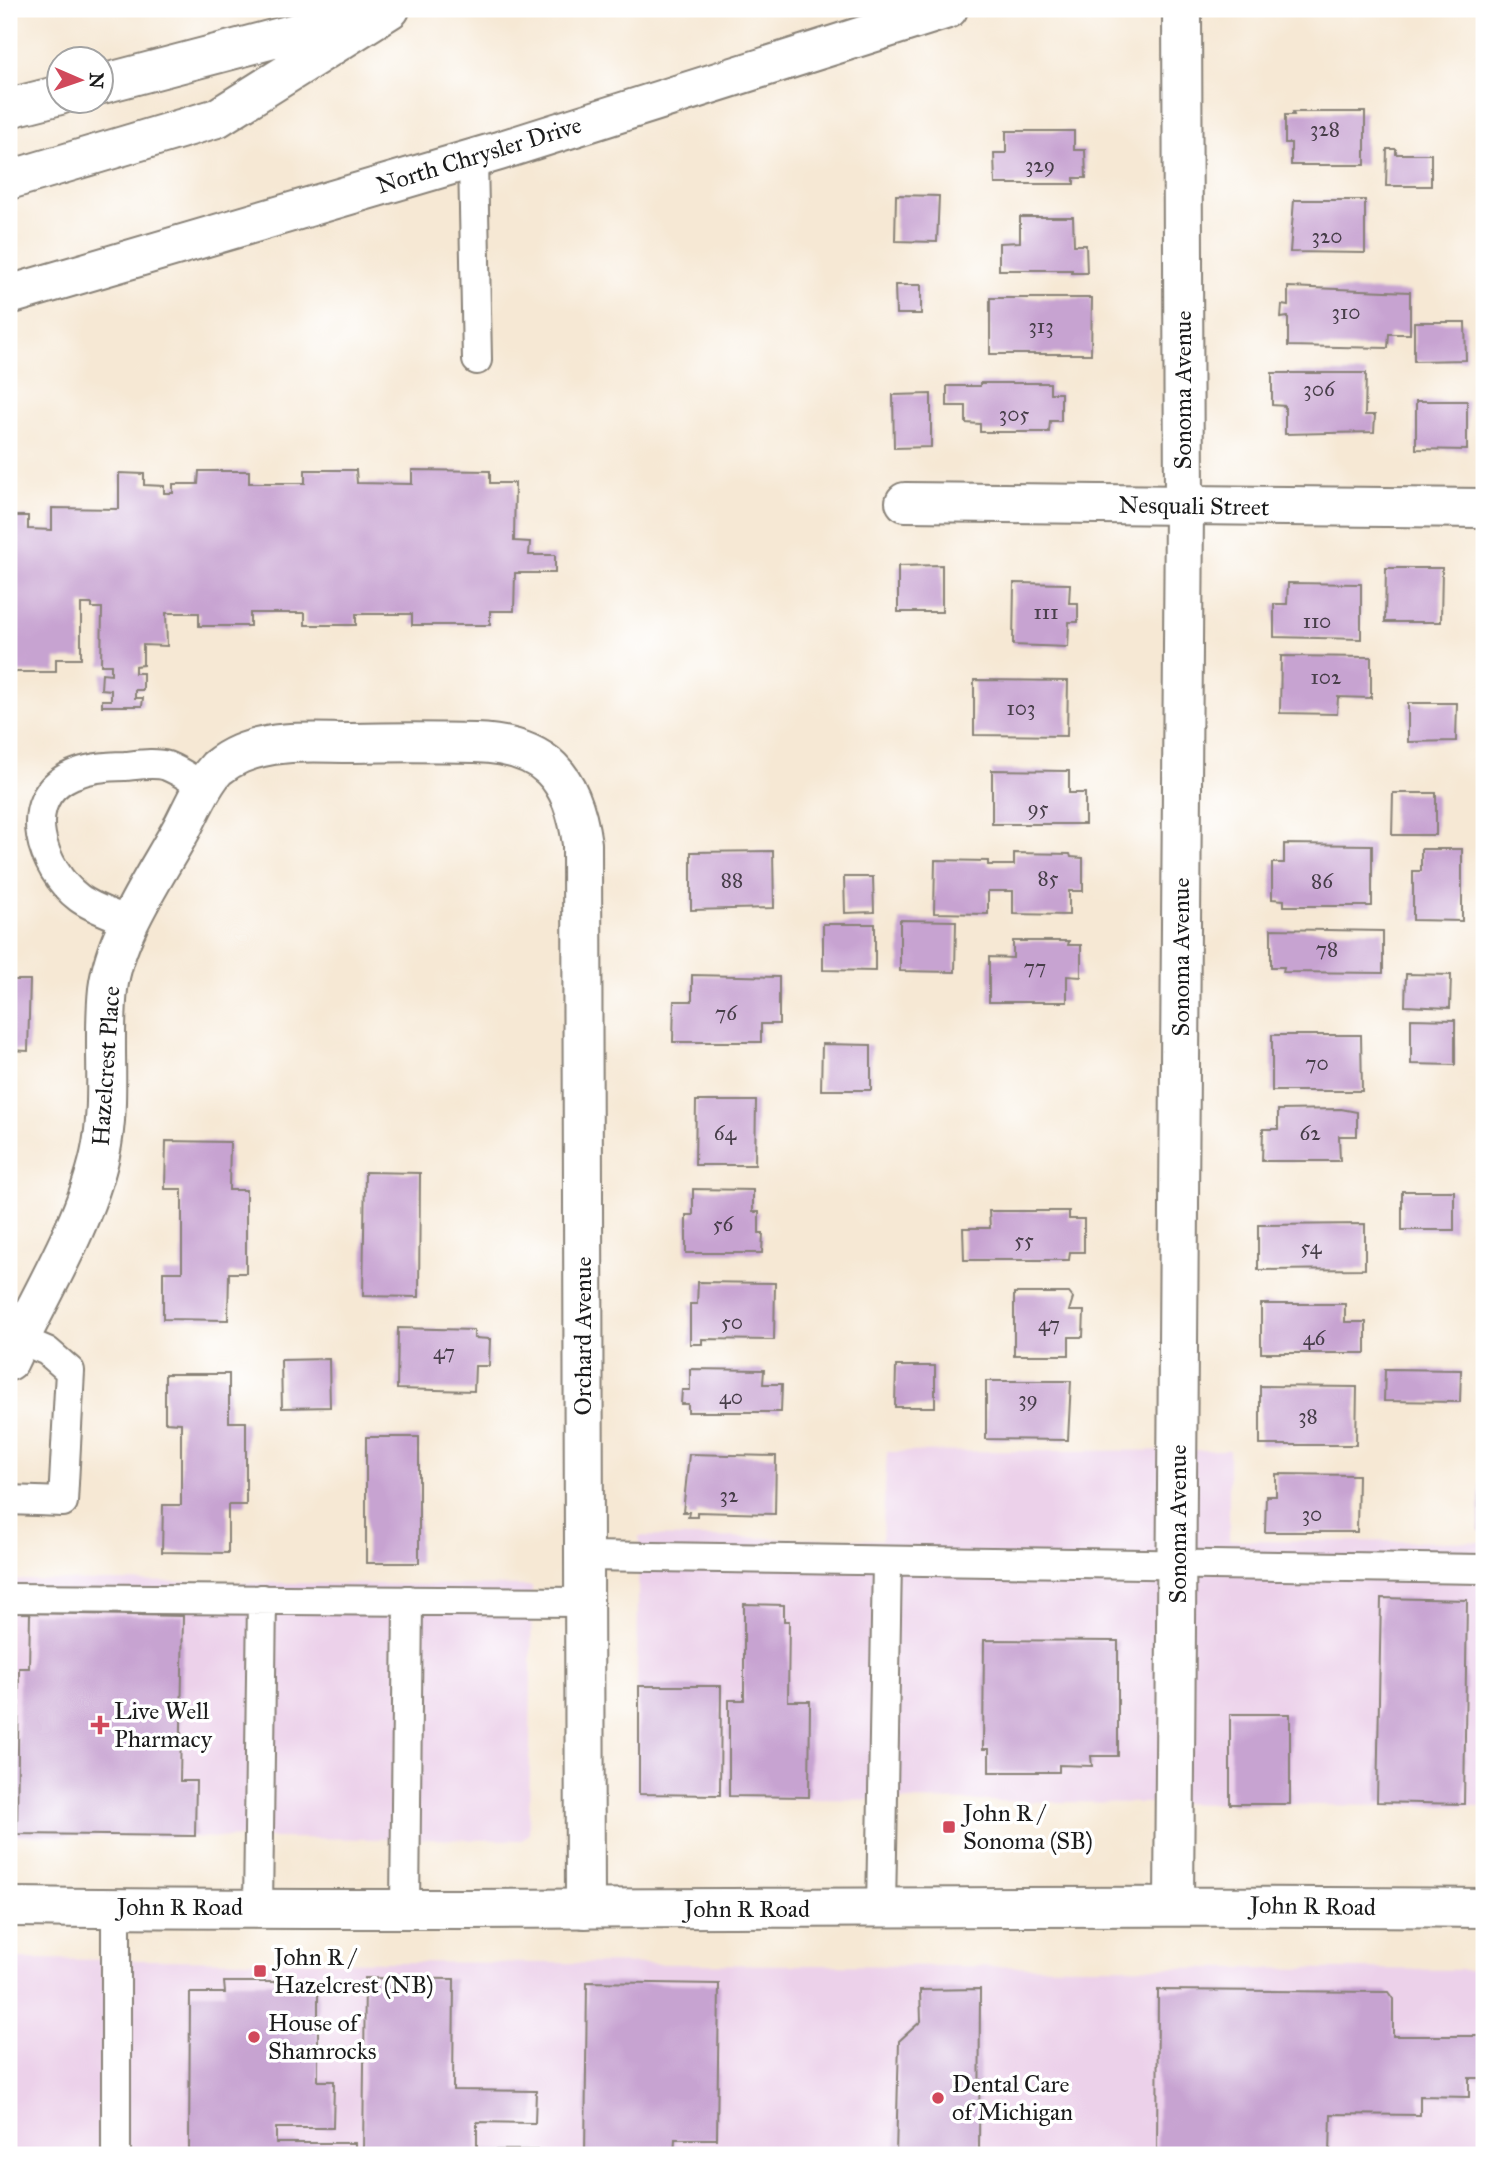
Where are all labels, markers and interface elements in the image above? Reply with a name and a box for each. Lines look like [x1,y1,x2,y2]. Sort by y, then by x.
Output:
north arrow [46,46,116,116]
text: N [85,72,108,89]
street label: North Chrysler Drive [373,110,585,200]
house number: 328 [1310,116,1340,142]
house number: 329 [1025,152,1055,178]
house number: 320 [1312,223,1342,249]
house number: 310 [1332,299,1360,325]
street label: Sonoma Avenue [1168,311,1198,469]
house number: 313 [1028,313,1054,339]
house number: 306 [1303,376,1336,402]
house number: 305 [999,401,1029,427]
street label: Nesquali Street [1118,490,1270,522]
house number: 111 [1034,599,1058,625]
house number: 110 [1303,608,1331,634]
house number: 102 [1311,664,1342,690]
house number: 103 [1007,695,1035,721]
house number: 95 [1027,795,1049,821]
house number: 85 [1038,865,1059,891]
house number: 88 [721,867,743,893]
house number: 86 [1311,868,1334,894]
street label: Sonoma Avenue [1166,878,1196,1036]
house number: 78 [1316,936,1338,962]
house number: 77 [1024,954,1046,980]
street label: Hazelcrest Place [85,985,127,1147]
house number: 76 [715,1000,738,1026]
house number: 70 [1305,1050,1329,1076]
house number: 64 [714,1120,738,1146]
house number: 62 [1299,1120,1321,1146]
house number: 56 [713,1211,734,1237]
house number: 55 [1014,1227,1034,1253]
house number: 54 [1301,1234,1323,1260]
street label: Orchard Avenue [568,1257,598,1415]
house number: 50 [721,1309,743,1335]
house number: 47 [1038,1311,1060,1337]
house number: 46 [1303,1325,1326,1351]
house number: 47 [433,1339,455,1365]
house number: 40 [719,1384,743,1410]
house number: 39 [1018,1386,1038,1412]
house number: 38 [1298,1403,1318,1429]
street label: Sonoma Avenue [1163,1445,1193,1603]
house number: 32 [720,1482,739,1508]
house number: 30 [1302,1501,1322,1527]
place label: Live Well Pharmacy [114,1696,213,1754]
marker: Live Well Pharmacy [92,1717,108,1733]
place label: John R / Sonoma (SB) [960,1798,1093,1856]
marker: John R / Sonoma (SB) [941,1819,957,1835]
street label: John R Road [1247,1890,1376,1922]
street label: John R Road [114,1892,243,1922]
street label: John R Road [681,1894,810,1924]
place label: John R / Hazelcrest (NB) [271,1942,434,2000]
marker: John R / Hazelcrest (NB) [252,1963,268,1979]
place label: House of Shamrocks [268,2008,377,2066]
marker: House of Shamrocks [246,2029,262,2045]
place label: Dental Care of Michigan [952,2069,1073,2127]
marker: Dental Care of Michigan [930,2090,946,2106]

